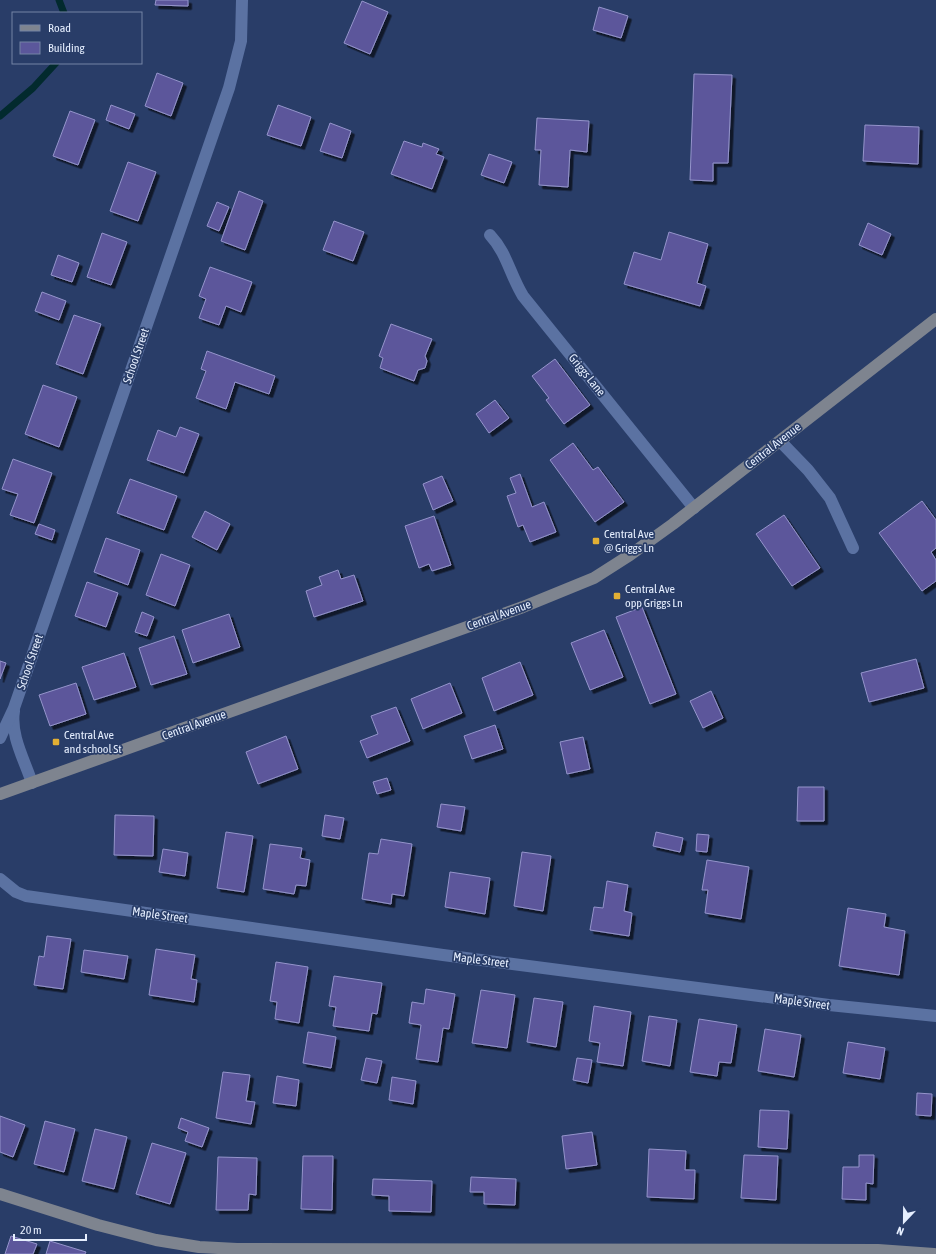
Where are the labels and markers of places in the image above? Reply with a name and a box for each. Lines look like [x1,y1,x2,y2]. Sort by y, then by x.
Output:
place label: Central Ave @ Griggs Ln [604,527,654,555]
marker: Central Ave @ Griggs Ln [591,536,601,546]
place label: Central Ave opp Griggs Ln [625,582,683,610]
marker: Central Ave opp Griggs Ln [612,591,622,601]
place label: Central Ave and school St [64,728,122,756]
marker: Central Ave and school St [51,737,61,747]

